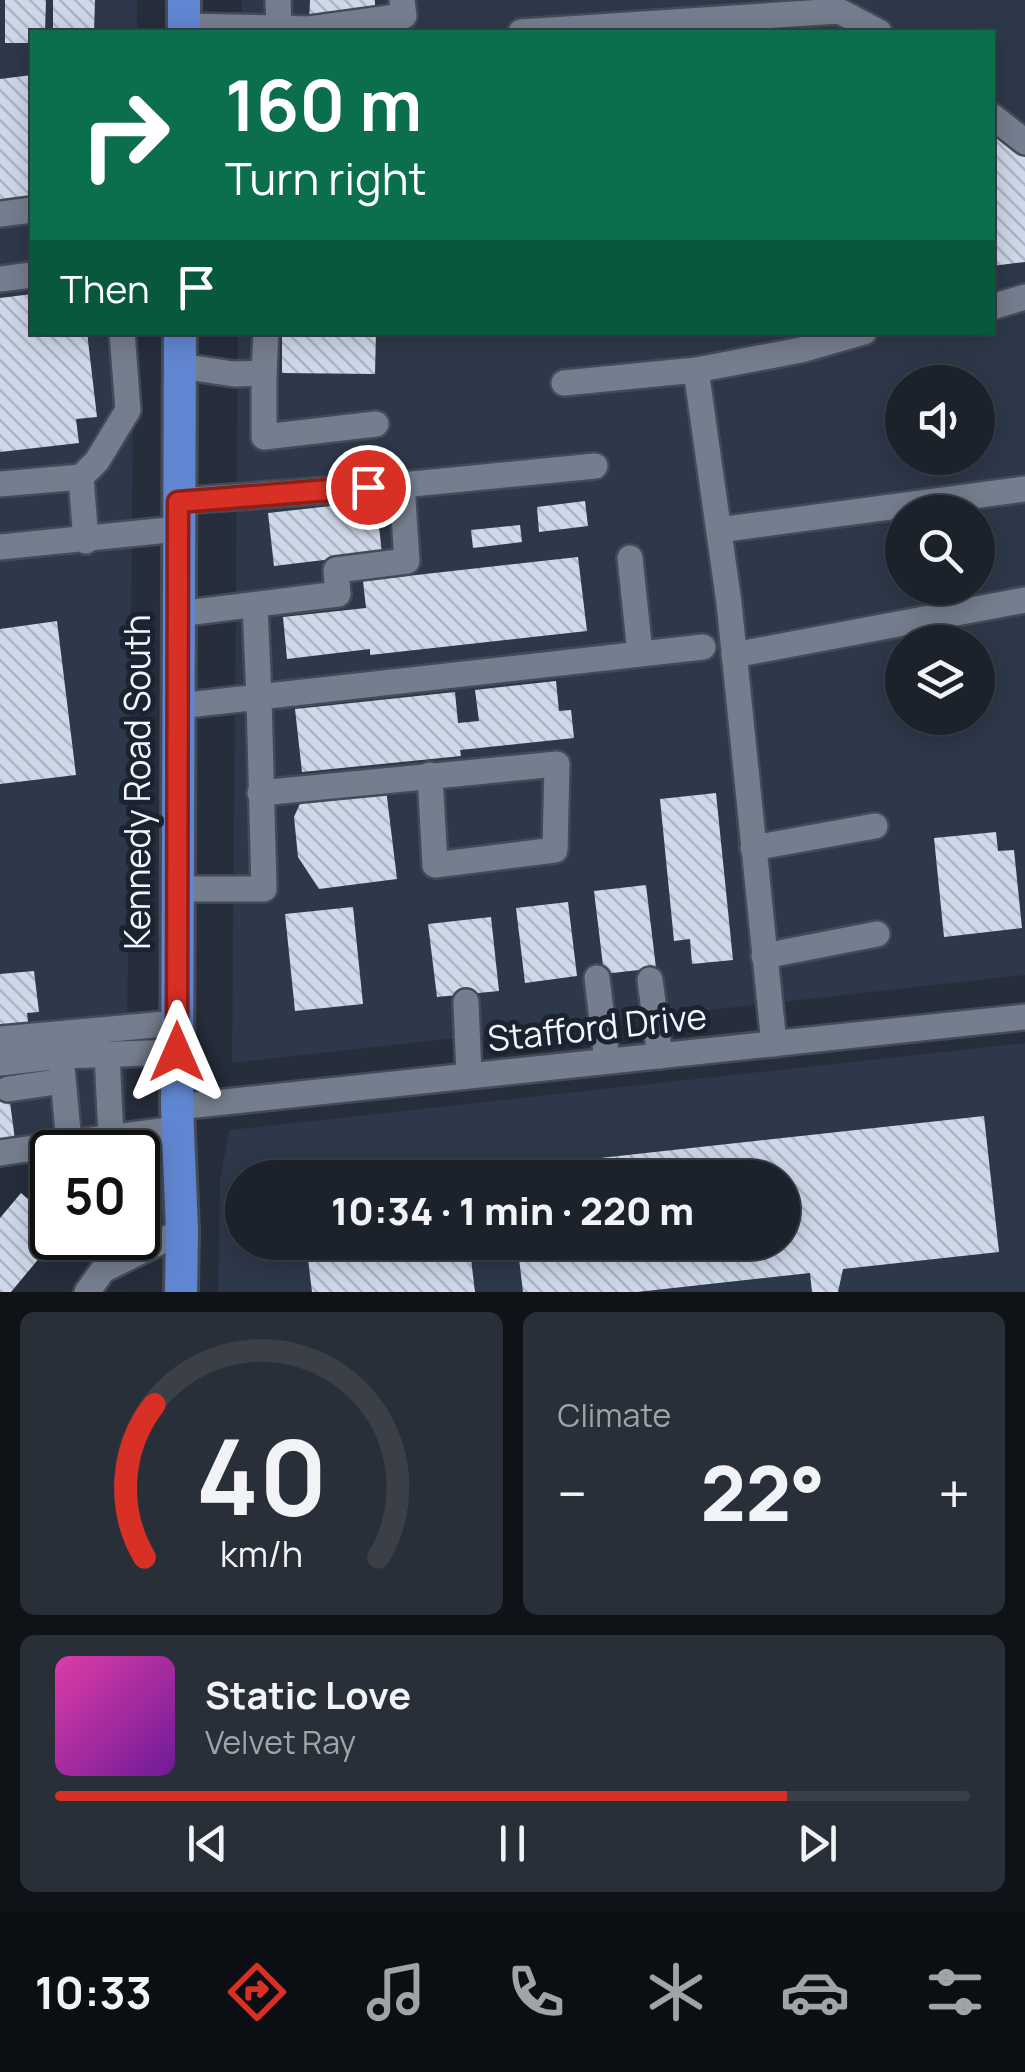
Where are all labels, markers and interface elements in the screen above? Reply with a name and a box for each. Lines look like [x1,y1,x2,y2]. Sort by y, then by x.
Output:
text: 160 m [225,56,422,152]
icon: right [60,70,190,200]
text: Turn right [225,147,426,209]
icon: arrive [169,260,224,315]
text: Then [60,262,149,314]
map controls [885,365,995,735]
button: sound [885,365,995,475]
pin [326,445,411,530]
icon: arrive [341,460,396,515]
button: search [885,495,995,605]
street label: Kennedy Road South [113,614,161,950]
button: layers [885,625,995,735]
street label: Stafford Drive [485,992,709,1062]
position arrow [125,1000,229,1104]
speed limit sign: 50 [30,1130,160,1260]
text: 10:34 · 1 min · 220 m [331,1184,694,1236]
text: Climate [558,1393,671,1437]
text: 40 [195,1404,327,1546]
text: 22° [701,1441,825,1544]
text: − [558,1455,587,1531]
text: + [938,1455,970,1531]
text: km/h [220,1529,303,1578]
text: Static Love [205,1668,411,1720]
text: Velvet Ray [205,1720,356,1764]
icon: previous [180,1816,235,1871]
icon: pause [485,1816,540,1871]
icon: next [790,1816,845,1871]
icon: directions [222,1957,292,2027]
icon: music [361,1957,431,2027]
icon: phone [501,1957,571,2027]
icon: climate [641,1957,711,2027]
icon: car [780,1957,850,2027]
icon: filters [920,1957,990,2027]
text: 10:33 [35,1961,152,2023]

